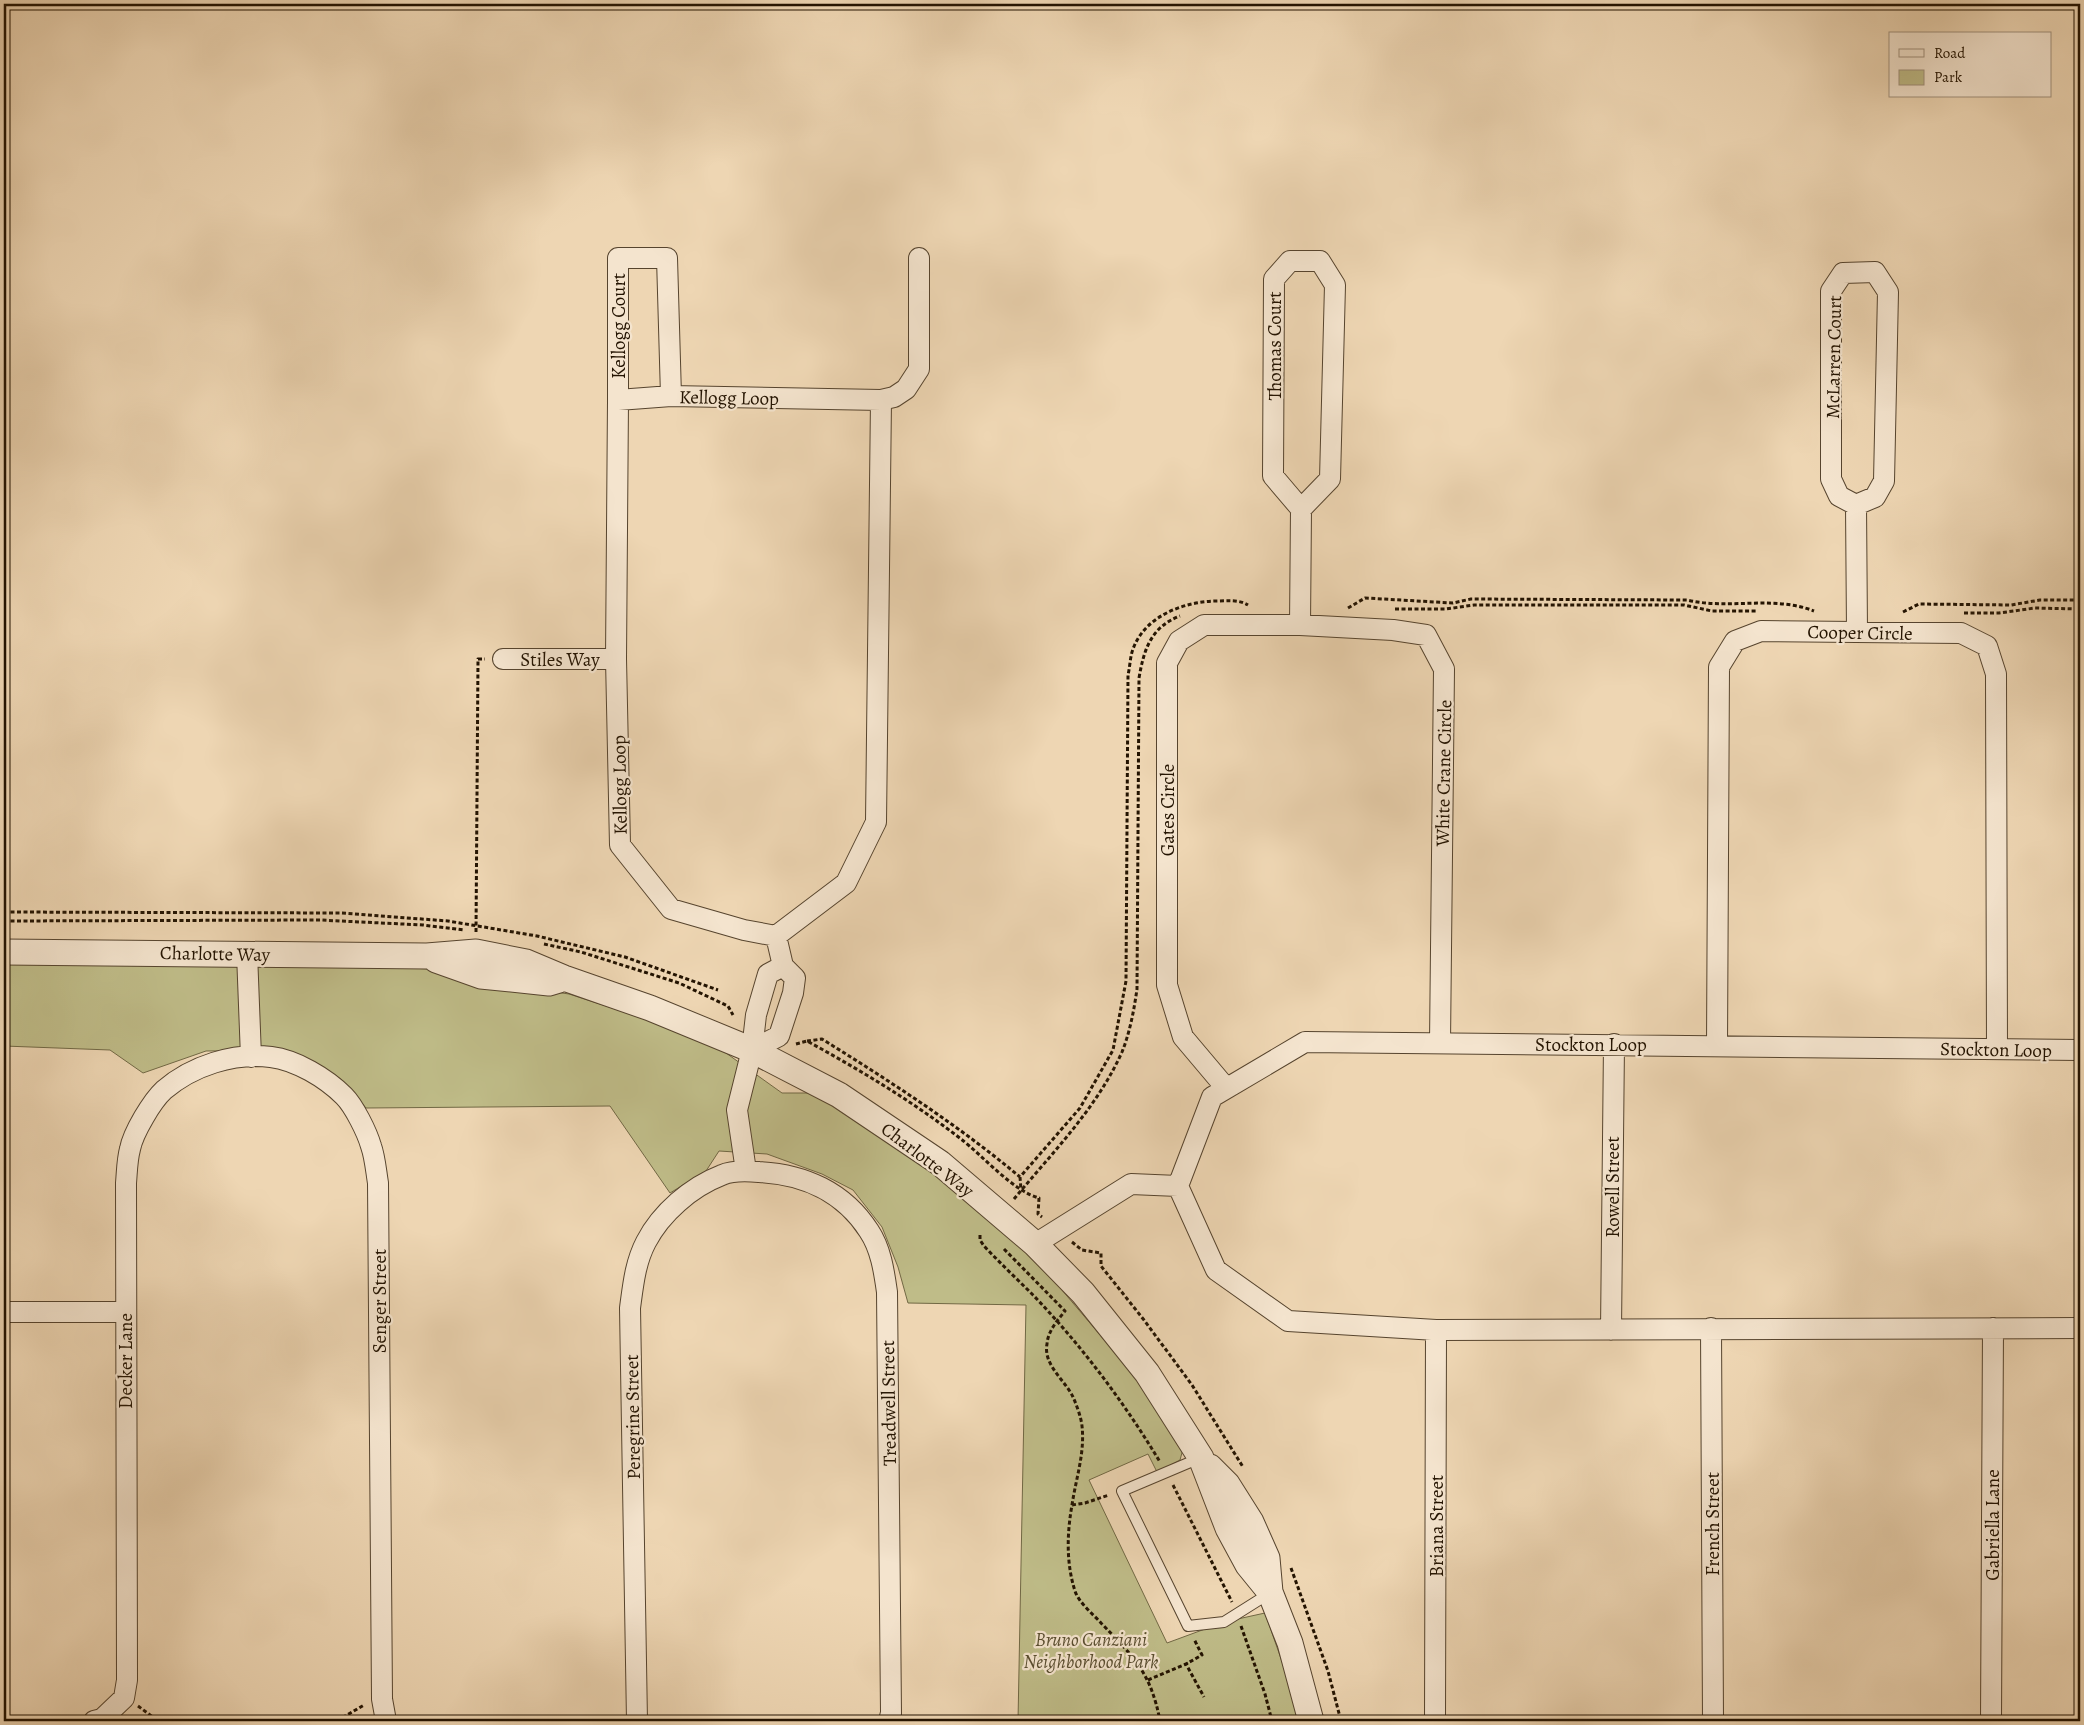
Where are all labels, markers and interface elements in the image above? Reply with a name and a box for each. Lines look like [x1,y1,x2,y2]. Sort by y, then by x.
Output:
legend [1889,32,2052,98]
text: Road [1934,43,1966,63]
text: Park [1934,67,1963,87]
street label: Kellogg Court [606,273,632,379]
street label: Thomas Court [1262,291,1288,401]
street label: McLarren Court [1820,295,1848,419]
street label: Kellogg Loop [679,384,779,412]
street label: Cooper Circle [1807,619,1913,647]
street label: Stiles Way [520,647,600,673]
street label: White Crane Circle [1430,699,1458,848]
street label: Kellogg Loop [606,735,634,835]
street label: Gates Circle [1155,764,1181,856]
street label: Charlotte Way [160,940,271,968]
street label: Stockton Loop [1535,1032,1647,1058]
street label: Stockton Loop [1940,1036,2052,1064]
street label: Charlotte Way [876,1116,980,1204]
street label: Rowell Street [1600,1136,1626,1238]
street label: Senger Street [367,1249,393,1353]
street label: Decker Lane [113,1313,139,1409]
street label: Treadwell Street [875,1340,903,1466]
street label: Peregrine Street [619,1354,647,1480]
street label: Gabriella Lane [1980,1469,2006,1581]
street label: French Street [1700,1472,1726,1576]
street label: Briana Street [1424,1475,1450,1577]
park label: Bruno Canziani Neighborhood Park [1024,1627,1158,1675]

